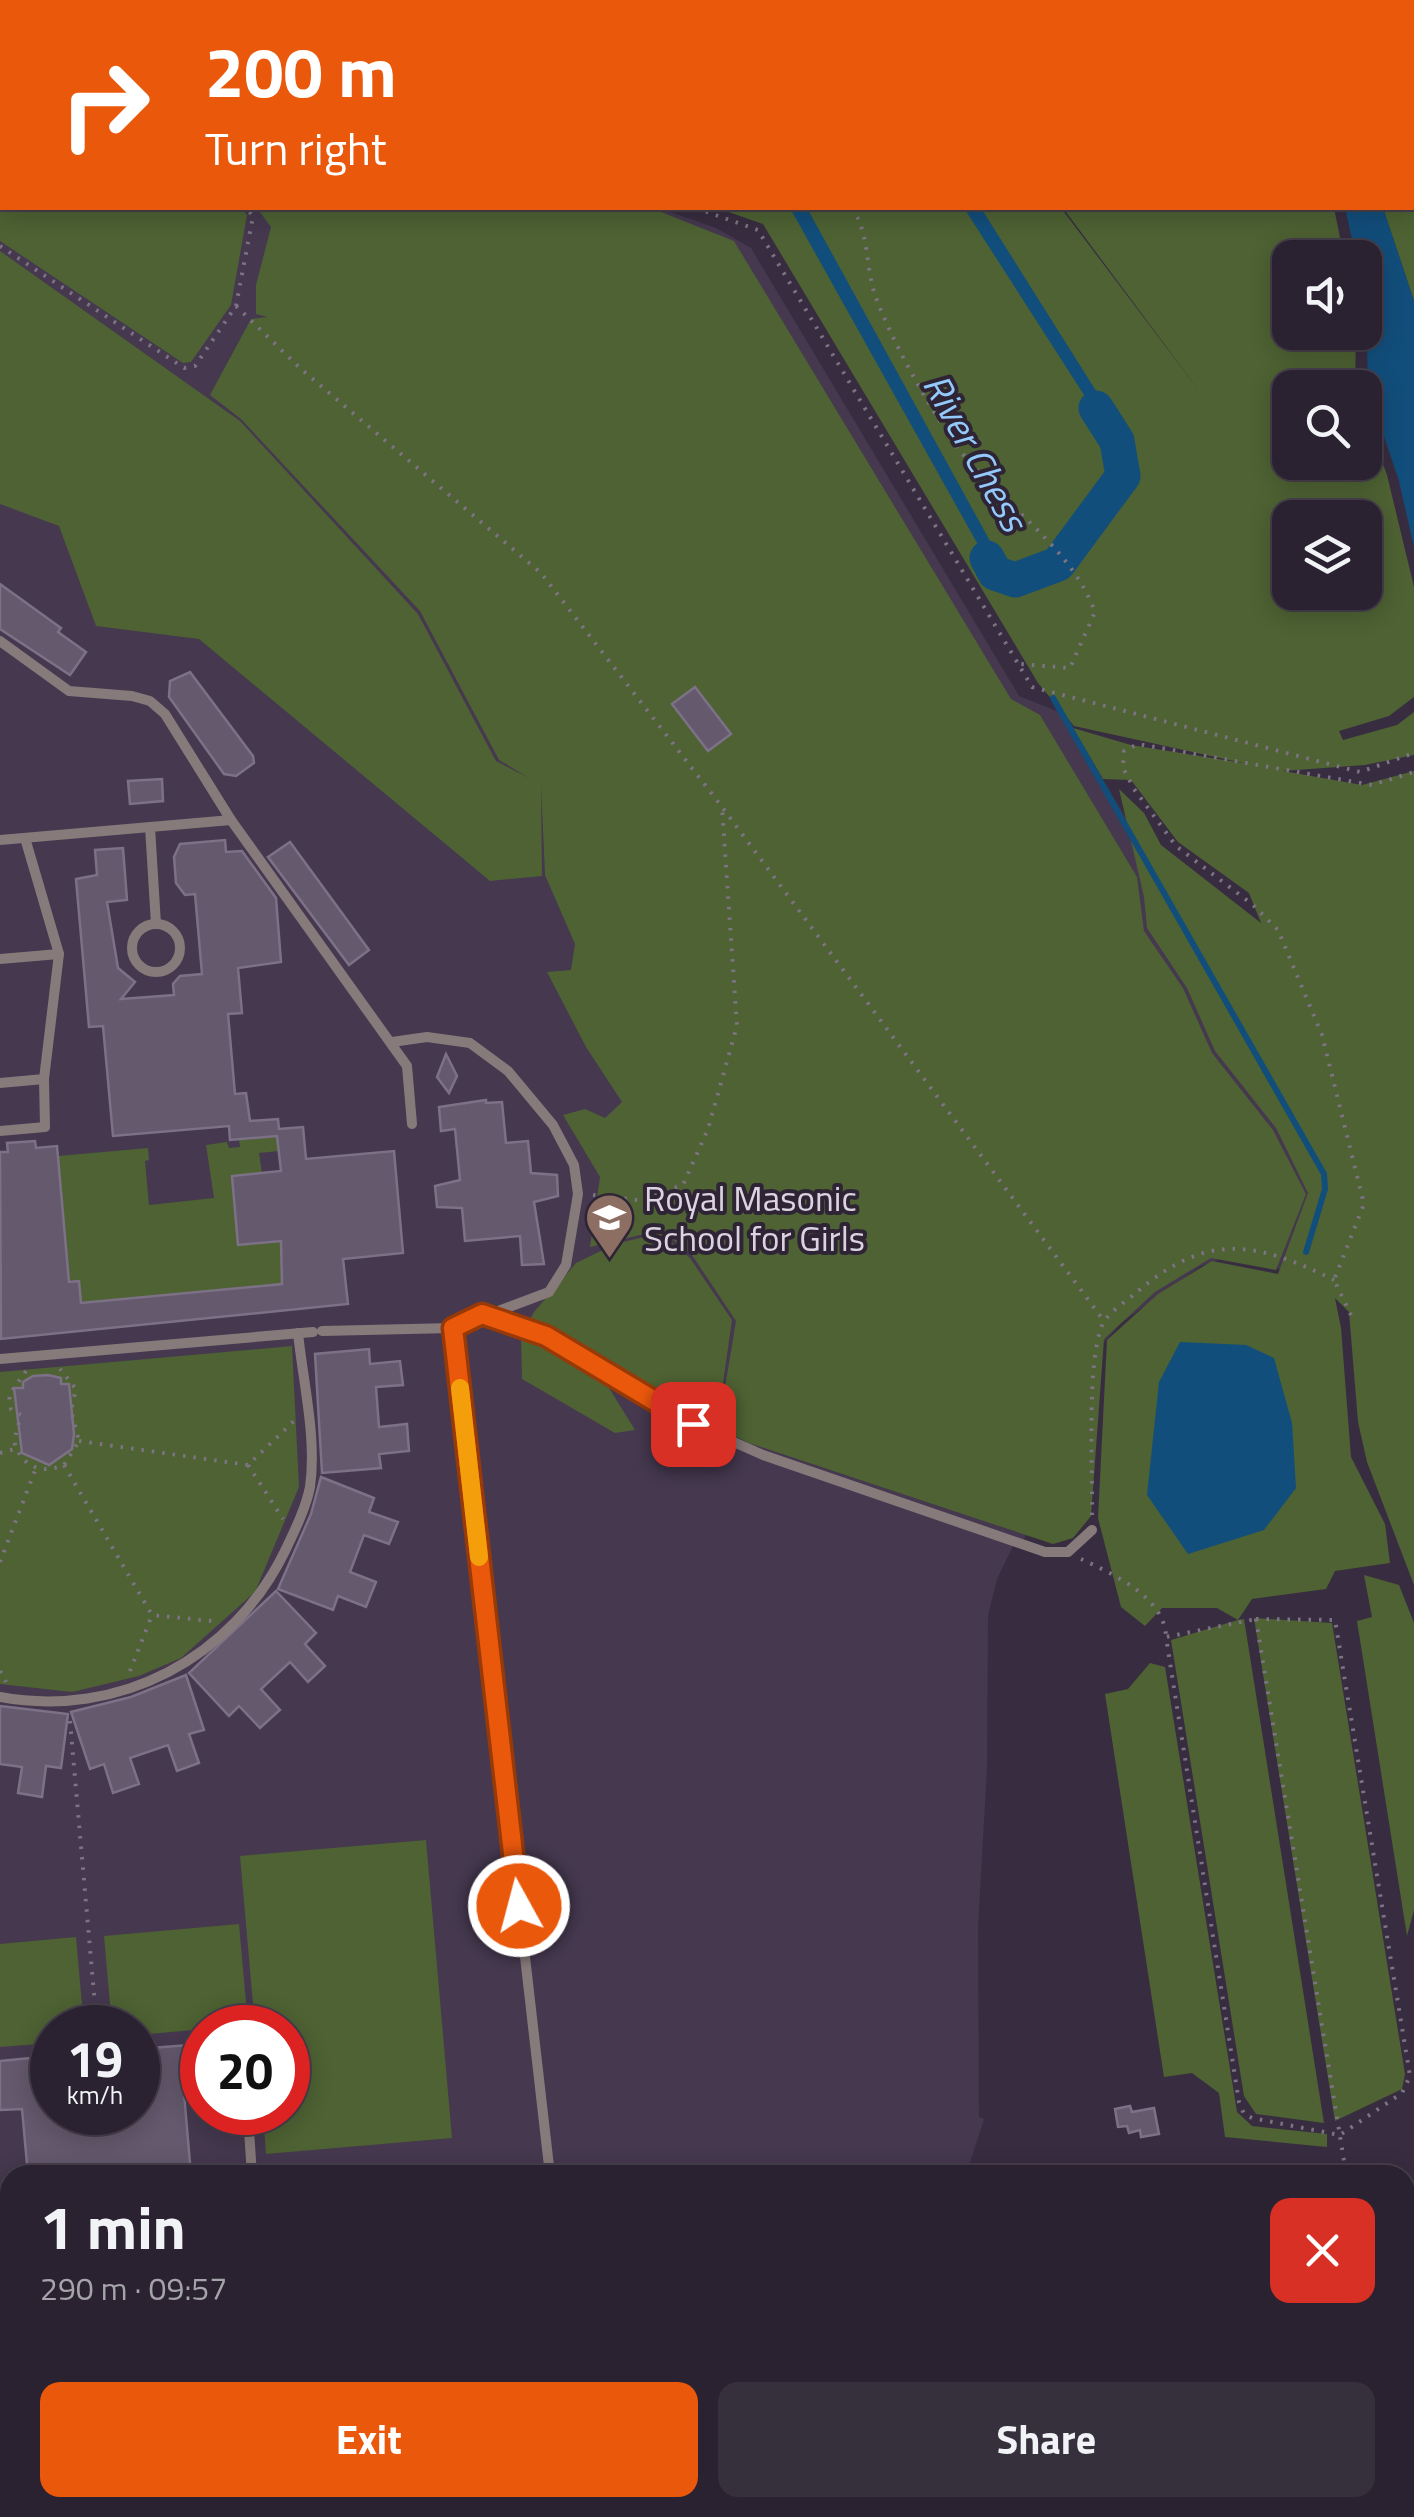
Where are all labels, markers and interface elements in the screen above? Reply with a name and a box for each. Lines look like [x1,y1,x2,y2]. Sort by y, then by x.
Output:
text: 200 m [205,18,397,124]
icon: right [40,40,170,170]
text: Turn right [205,114,387,182]
map controls [1272,240,1382,610]
button: sound [1272,240,1382,350]
water label: River Chess [909,363,1044,544]
button: search [1272,370,1382,480]
button: layers [1272,500,1382,610]
place label: Royal Masonic School for Girls [644,1171,865,1265]
school or university icon: Royal Masonic School for Girls [583,1192,635,1260]
pin [651,1382,736,1467]
icon: arrive [666,1397,721,1452]
position arrow [467,1854,571,1958]
speed limit sign: 20 [180,2005,310,2135]
text: 19 [67,2020,123,2096]
text: km/h [67,2076,123,2114]
text: 1 min [40,2181,186,2272]
button: close [1270,2198,1375,2303]
text: 290 m · 09:57 [40,2264,227,2312]
button: Exit [40,2382,698,2497]
button: Share [718,2382,1375,2497]

